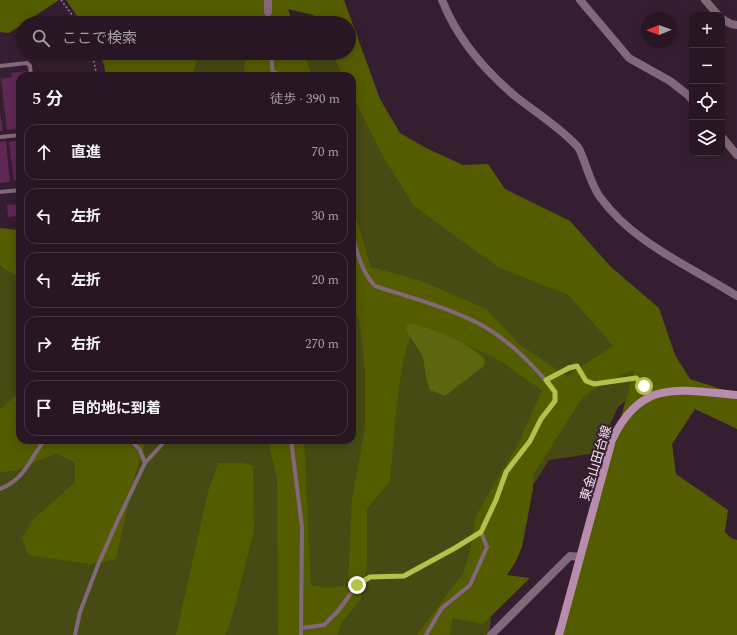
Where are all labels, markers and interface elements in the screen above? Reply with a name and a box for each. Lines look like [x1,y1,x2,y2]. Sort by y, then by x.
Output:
north arrow [641,12,677,48]
map controls [689,12,725,156]
button: + [689,12,725,48]
search box [16,16,356,60]
icon: search [30,27,52,49]
text: ここで検索 [62,27,137,50]
button: − [689,48,725,84]
button: locate [689,84,725,120]
text: 5 分 [32,86,63,112]
text: 徒歩 · 390 m [270,89,340,109]
button: layers [689,120,725,156]
icon: ahead [33,141,55,163]
text: 直進 [71,141,101,164]
text: 70 m [312,142,339,162]
icon: left [33,205,55,227]
text: 左折 [71,205,101,228]
text: 30 m [312,206,339,226]
icon: left [33,269,55,291]
text: 左折 [71,269,101,292]
text: 20 m [312,270,339,290]
icon: right [33,333,55,355]
text: 右折 [71,333,101,356]
text: 270 m [305,334,339,354]
route start [635,377,653,395]
icon: arrive [33,397,55,419]
text: 目的地に到着 [71,397,161,420]
street label: 東金山田台線 [575,423,617,504]
route end [348,576,366,594]

